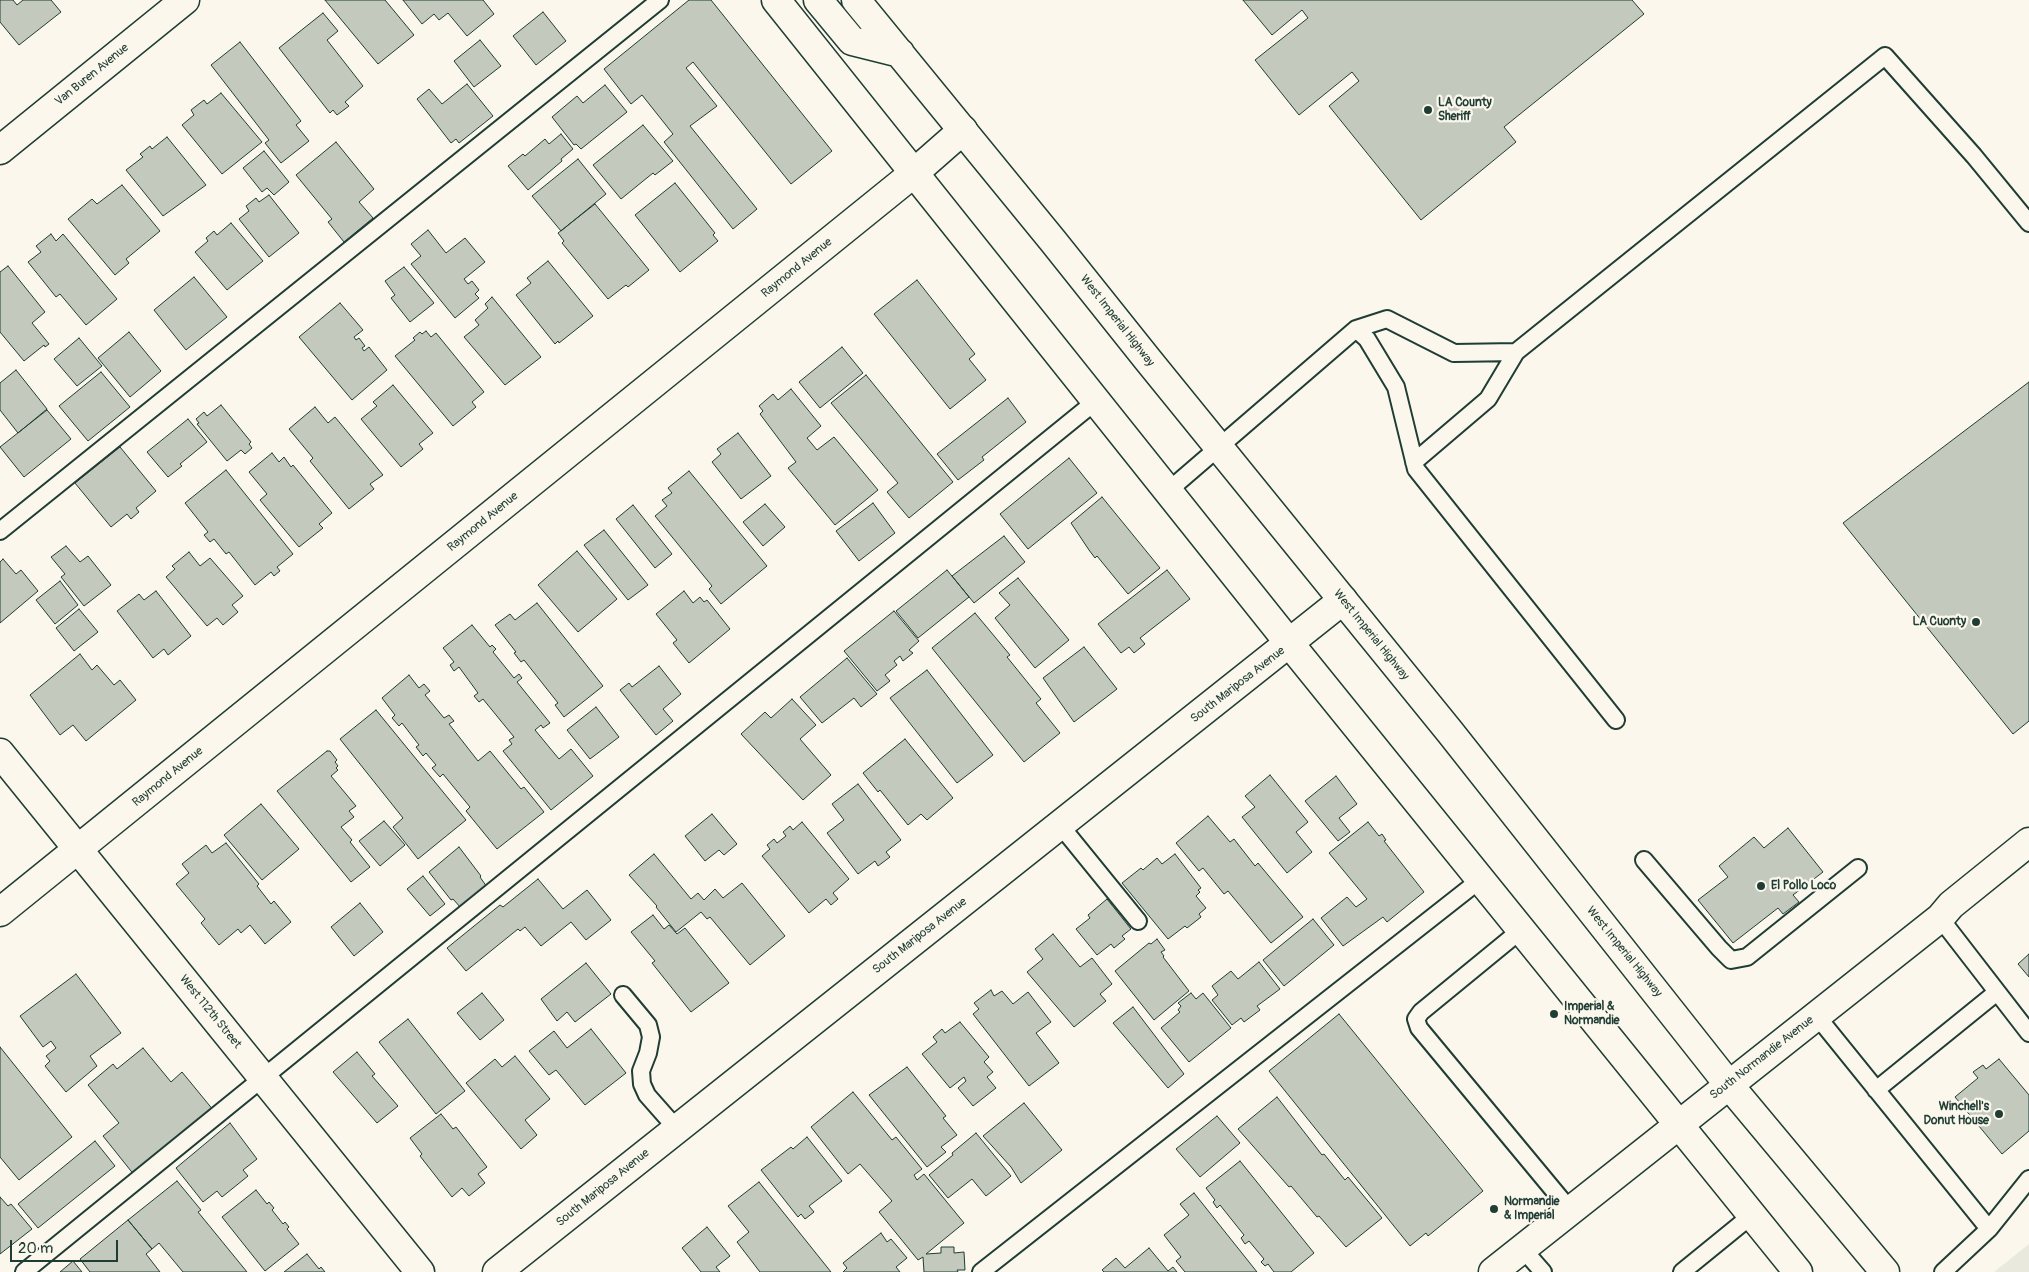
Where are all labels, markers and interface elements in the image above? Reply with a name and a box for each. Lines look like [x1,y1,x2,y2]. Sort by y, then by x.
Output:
street label: Van Buren Avenue [52,41,132,109]
place label: LA County Sheriff [1438,96,1492,124]
marker: LA County Sheriff [1422,104,1434,116]
street label: Raymond Avenue [759,235,835,301]
street label: West Imperial Highway [1077,272,1157,370]
street label: Raymond Avenue [445,489,521,555]
street label: West Imperial Highway [1330,587,1412,683]
place label: LA Cuonty [1912,615,1966,629]
marker: LA Cuonty [1970,616,1982,628]
street label: South Mariposa Avenue [1188,644,1288,726]
street label: Raymond Avenue [130,744,206,810]
place label: El Pollo Loco [1771,879,1836,893]
marker: El Pollo Loco [1755,880,1767,892]
street label: South Mariposa Avenue [870,895,970,977]
street label: West Imperial Highway [1583,904,1665,1000]
street label: West 112th Street [176,972,244,1052]
place label: Imperial & Normandie [1564,1000,1619,1028]
marker: Imperial & Normandie [1548,1008,1560,1020]
street label: South Normandie Avenue [1707,1013,1817,1103]
place label: Winchell's Donut House [1924,1100,1989,1128]
marker: Winchell's Donut House [1993,1108,2005,1120]
street label: South Mariposa Avenue [554,1146,652,1230]
place label: Normandie & Imperial [1504,1195,1559,1223]
marker: Normandie & Imperial [1488,1203,1500,1215]
scale bar [12,1230,120,1262]
text: 20 m [18,1239,53,1258]

